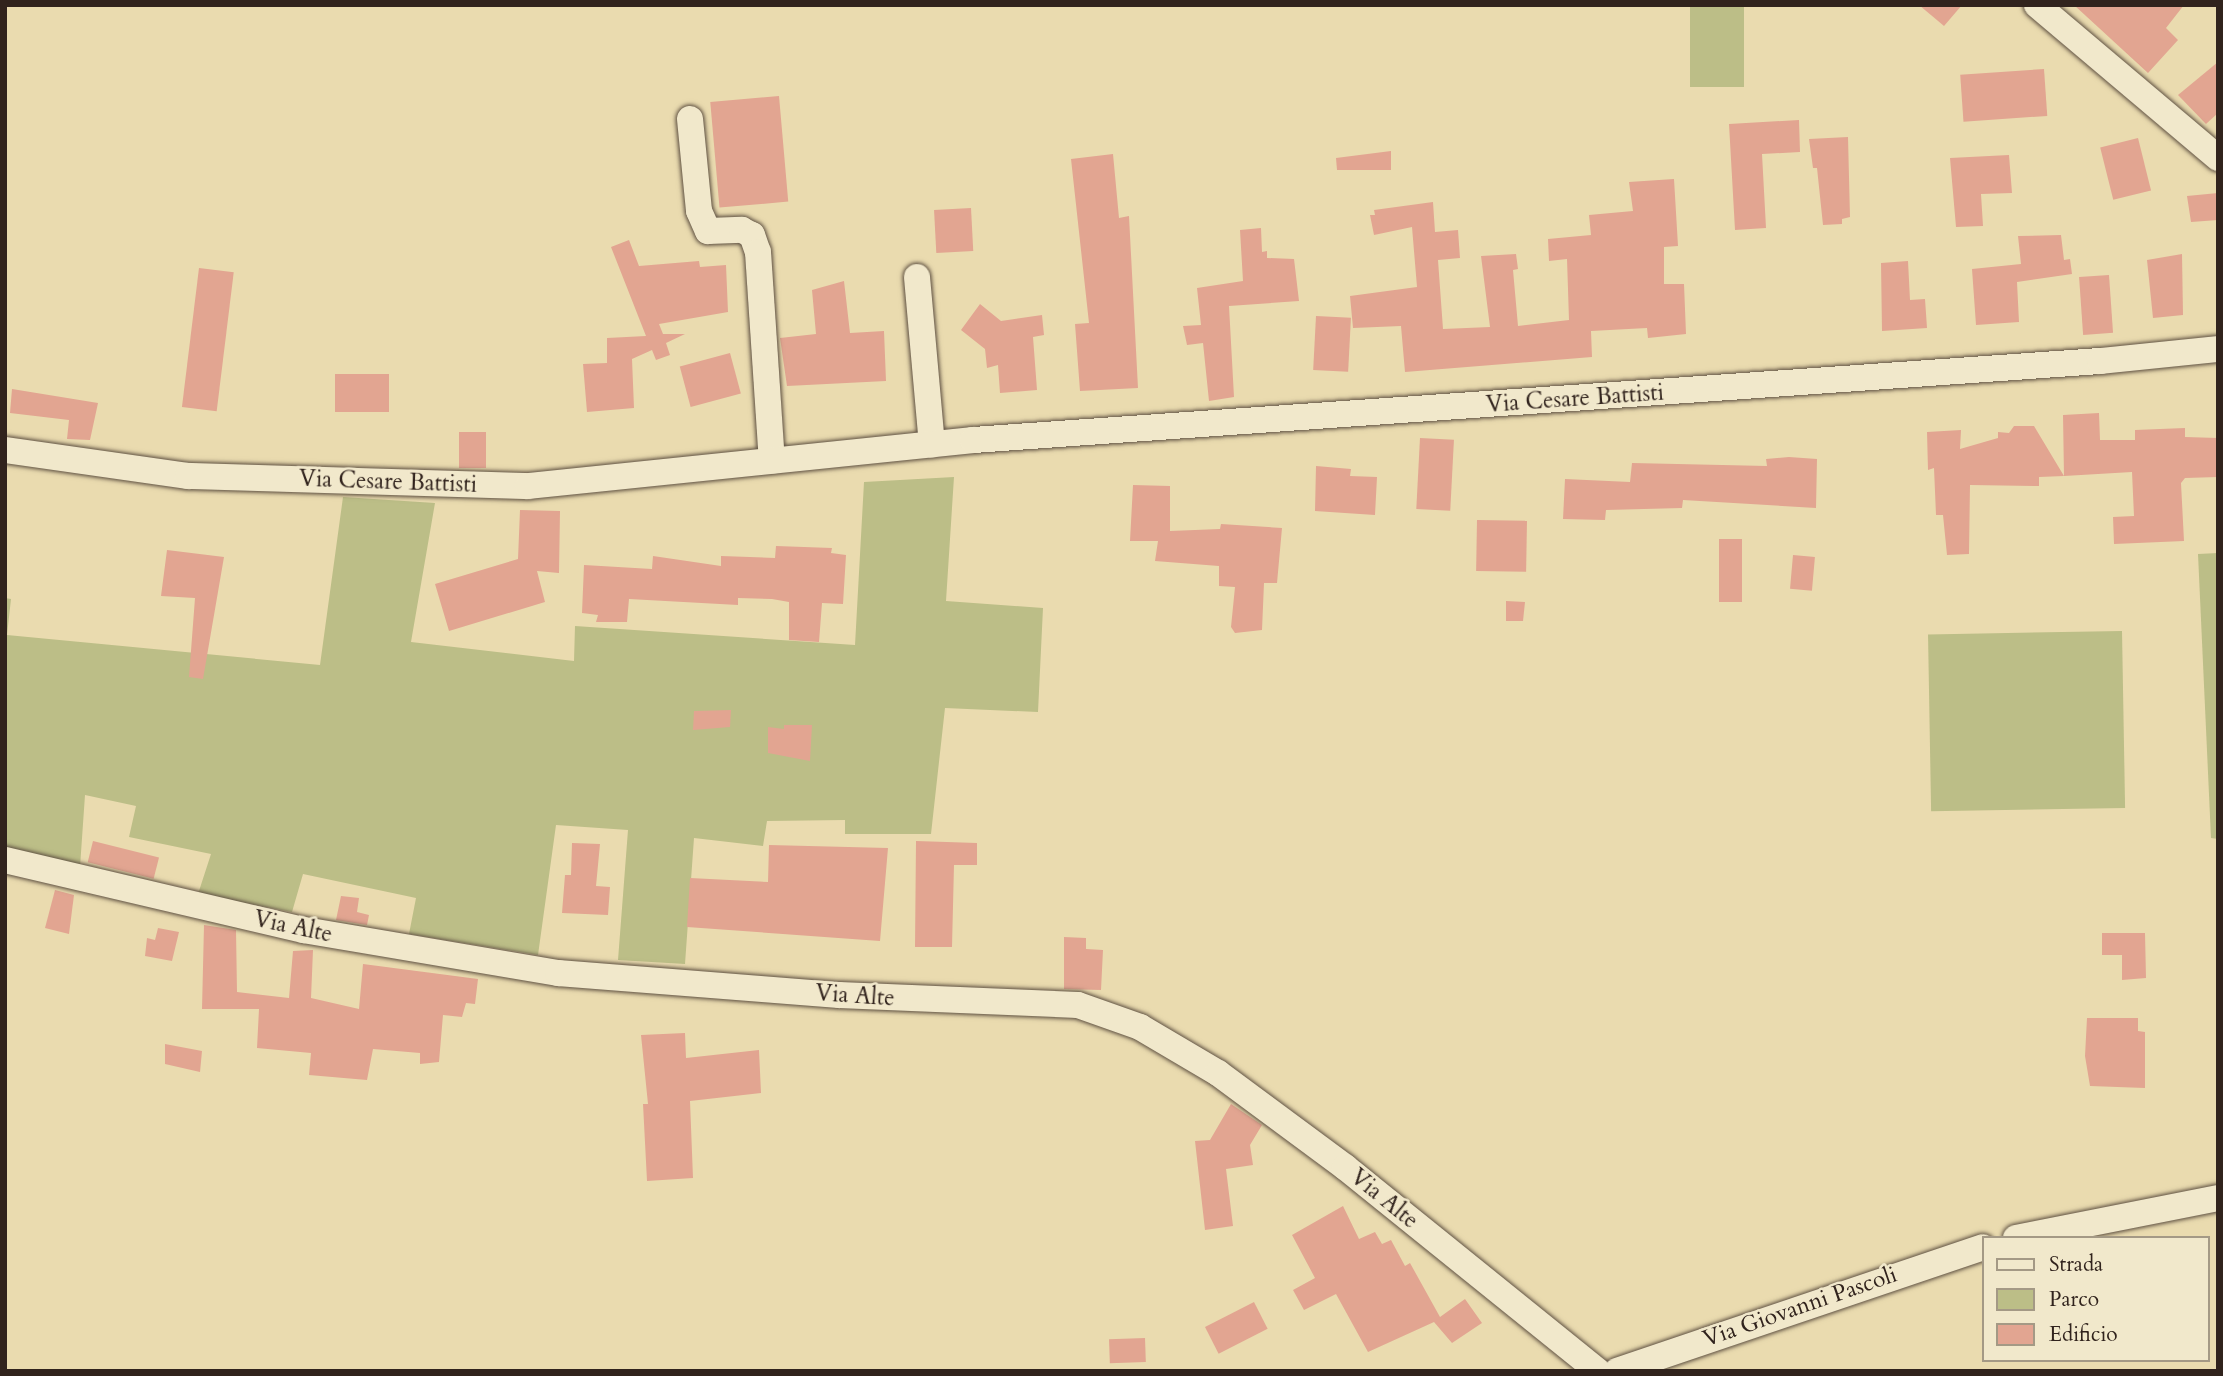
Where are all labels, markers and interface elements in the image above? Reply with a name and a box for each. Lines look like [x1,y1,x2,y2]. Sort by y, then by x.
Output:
street label: Via Cesare Battisti [1485,379,1665,419]
street label: Via Cesare Battisti [298,465,478,499]
street label: Via Alte [251,905,335,949]
street label: Via Alte [814,979,896,1013]
street label: Via Alte [1344,1163,1424,1235]
legend [1982,1236,2209,1362]
text: Strada [2049,1250,2103,1279]
street label: Via Giovanni Pascoli [1699,1261,1901,1353]
text: Parco [2049,1285,2099,1314]
text: Edificio [2049,1320,2118,1349]

